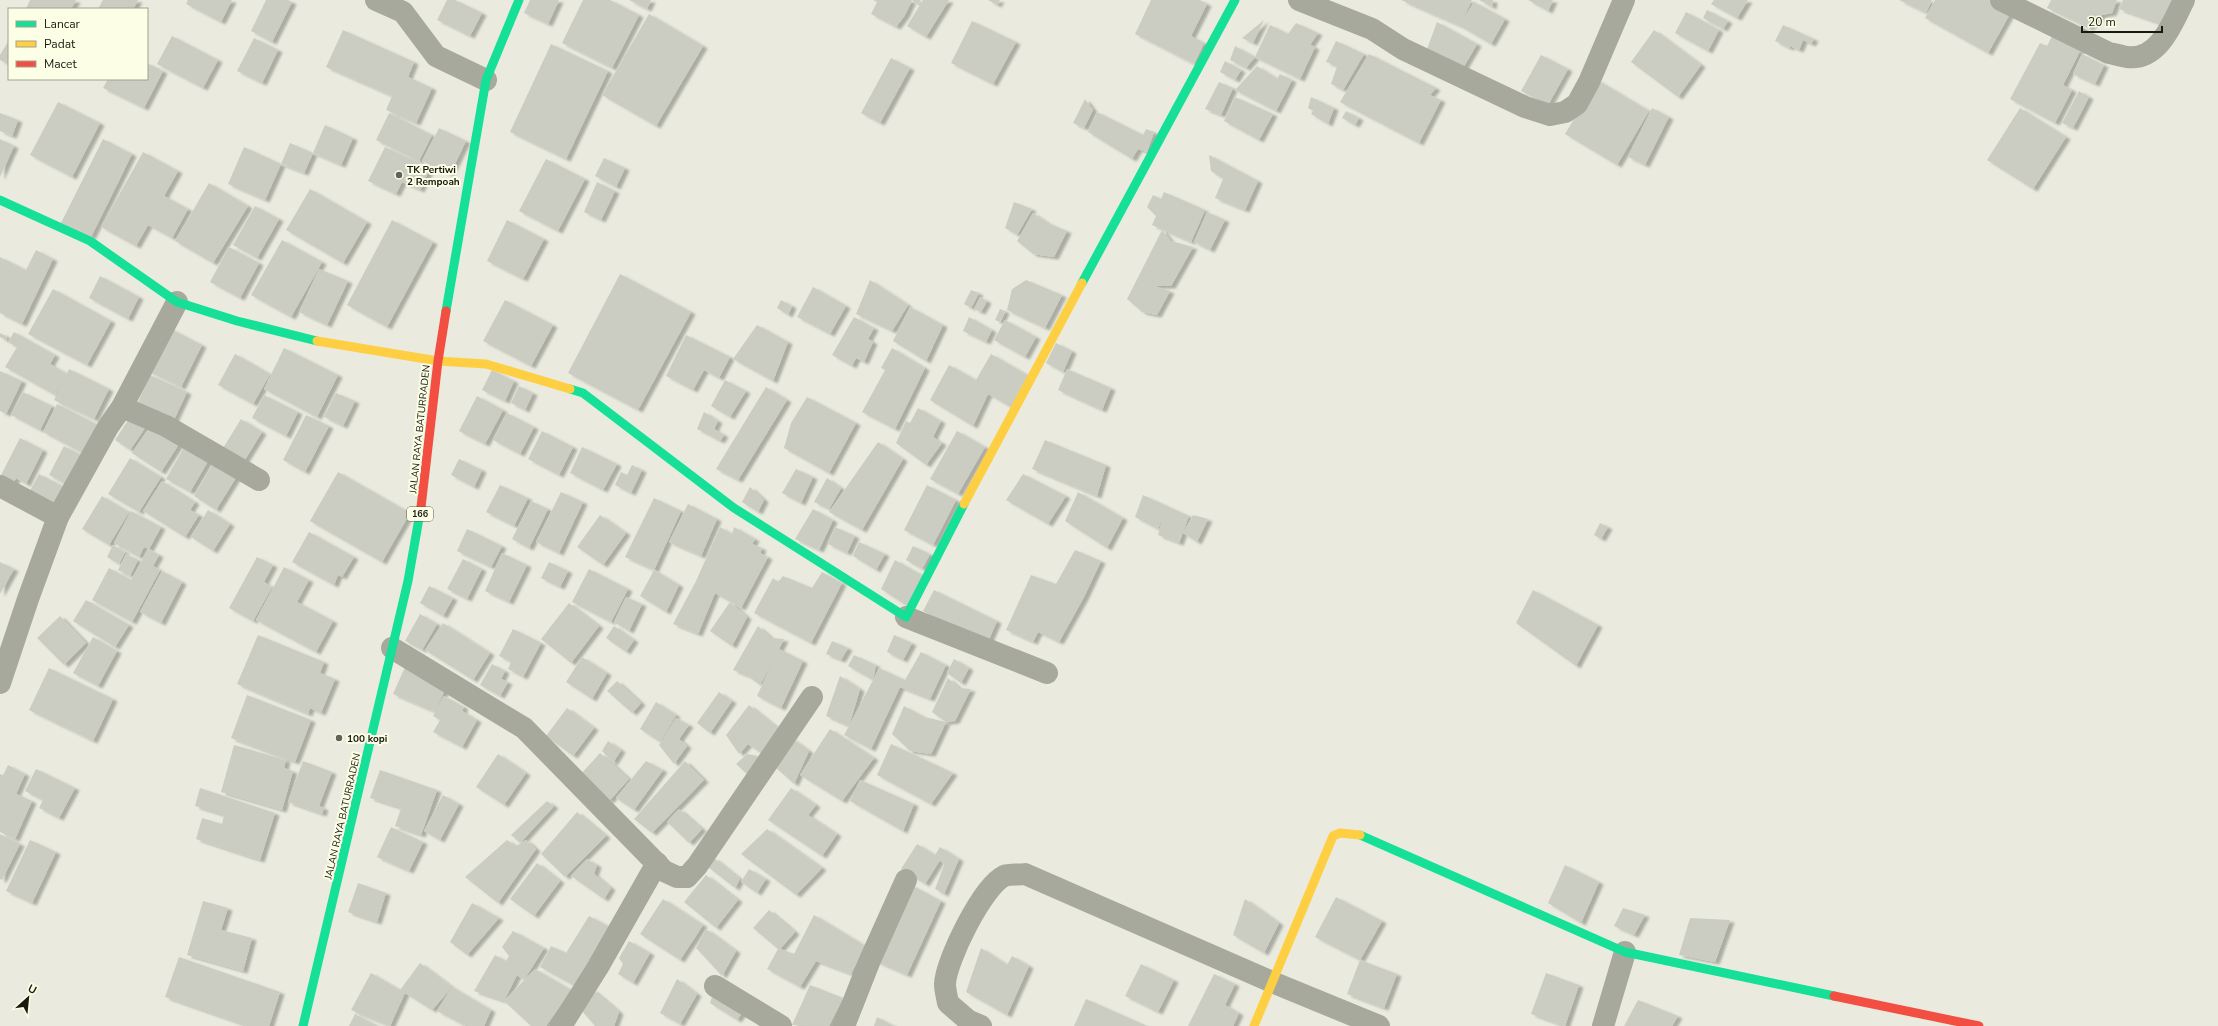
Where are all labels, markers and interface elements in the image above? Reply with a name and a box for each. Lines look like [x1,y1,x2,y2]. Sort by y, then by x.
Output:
legend [8,8,148,80]
scale bar [2082,8,2162,34]
text: 20 m [2088,14,2116,30]
text: Lancar [44,16,81,32]
text: Padat [44,36,76,52]
text: Macet [44,56,77,72]
place label: TK Pertiwi 2 Rempoah [407,163,460,189]
marker: TK Pertiwi 2 Rempoah [394,170,404,180]
street label: JALAN RAYA BATURRADEN [406,364,434,495]
road number: 166 [407,507,433,521]
place label: 100 kopi [347,732,387,746]
marker: 100 kopi [334,733,344,743]
street label: JALAN RAYA BATURRADEN [321,752,364,882]
north arrow [8,978,48,1018]
text: U [25,981,39,998]

